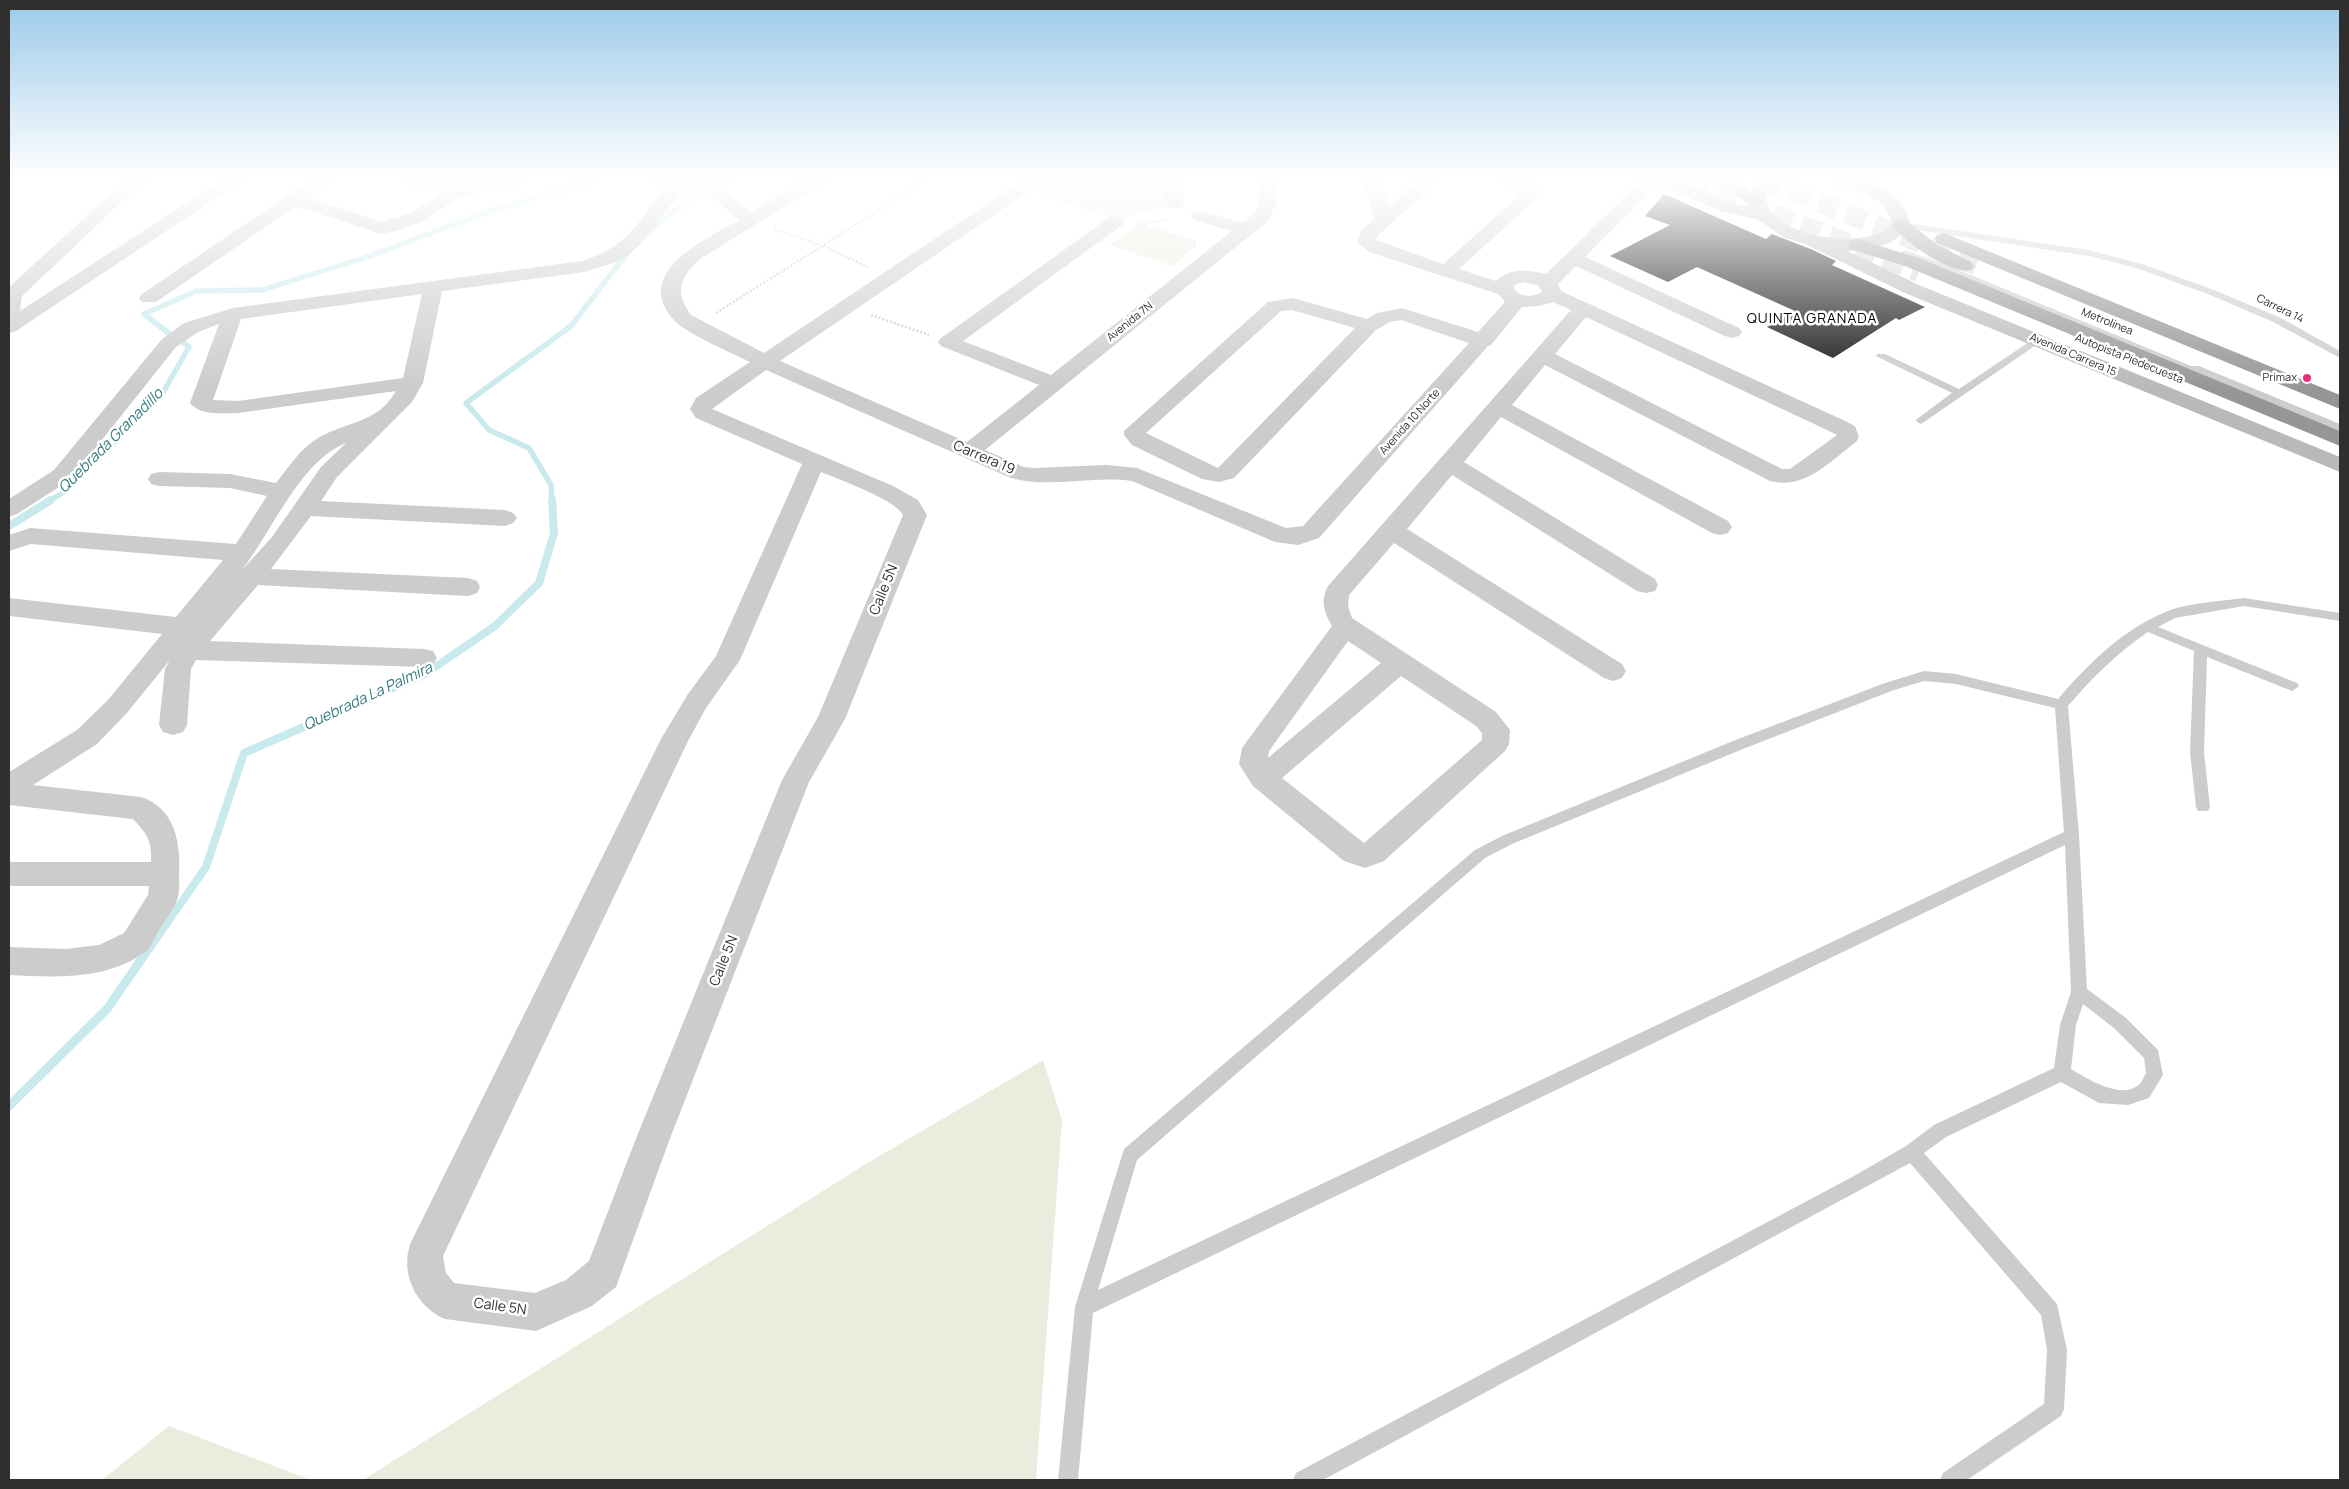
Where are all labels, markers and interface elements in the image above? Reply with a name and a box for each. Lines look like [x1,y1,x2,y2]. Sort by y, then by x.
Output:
street label: Carrera 14 [2254,292,2306,326]
street label: Avenida 7N [1104,300,1156,344]
street label: Metrolínea [2079,306,2135,338]
district label: QUINTA GRANADA [1745,311,1879,327]
street label: Avenida Carrera 15 [2028,331,2118,379]
street label: Autopista Piedecuesta [2073,331,2185,387]
place label: Primax [2263,371,2297,385]
marker: Primax [2301,372,2313,384]
water label: Quebrada Granadillo [55,385,167,497]
street label: Avenida 10 Norte [1377,386,1443,458]
street label: Carrera 19 [951,437,1017,479]
street label: Calle 5N [866,562,902,618]
water label: Quebrada La Palmira [301,659,435,735]
street label: Calle 5N [706,933,742,989]
street label: Calle 5N [473,1295,527,1319]

